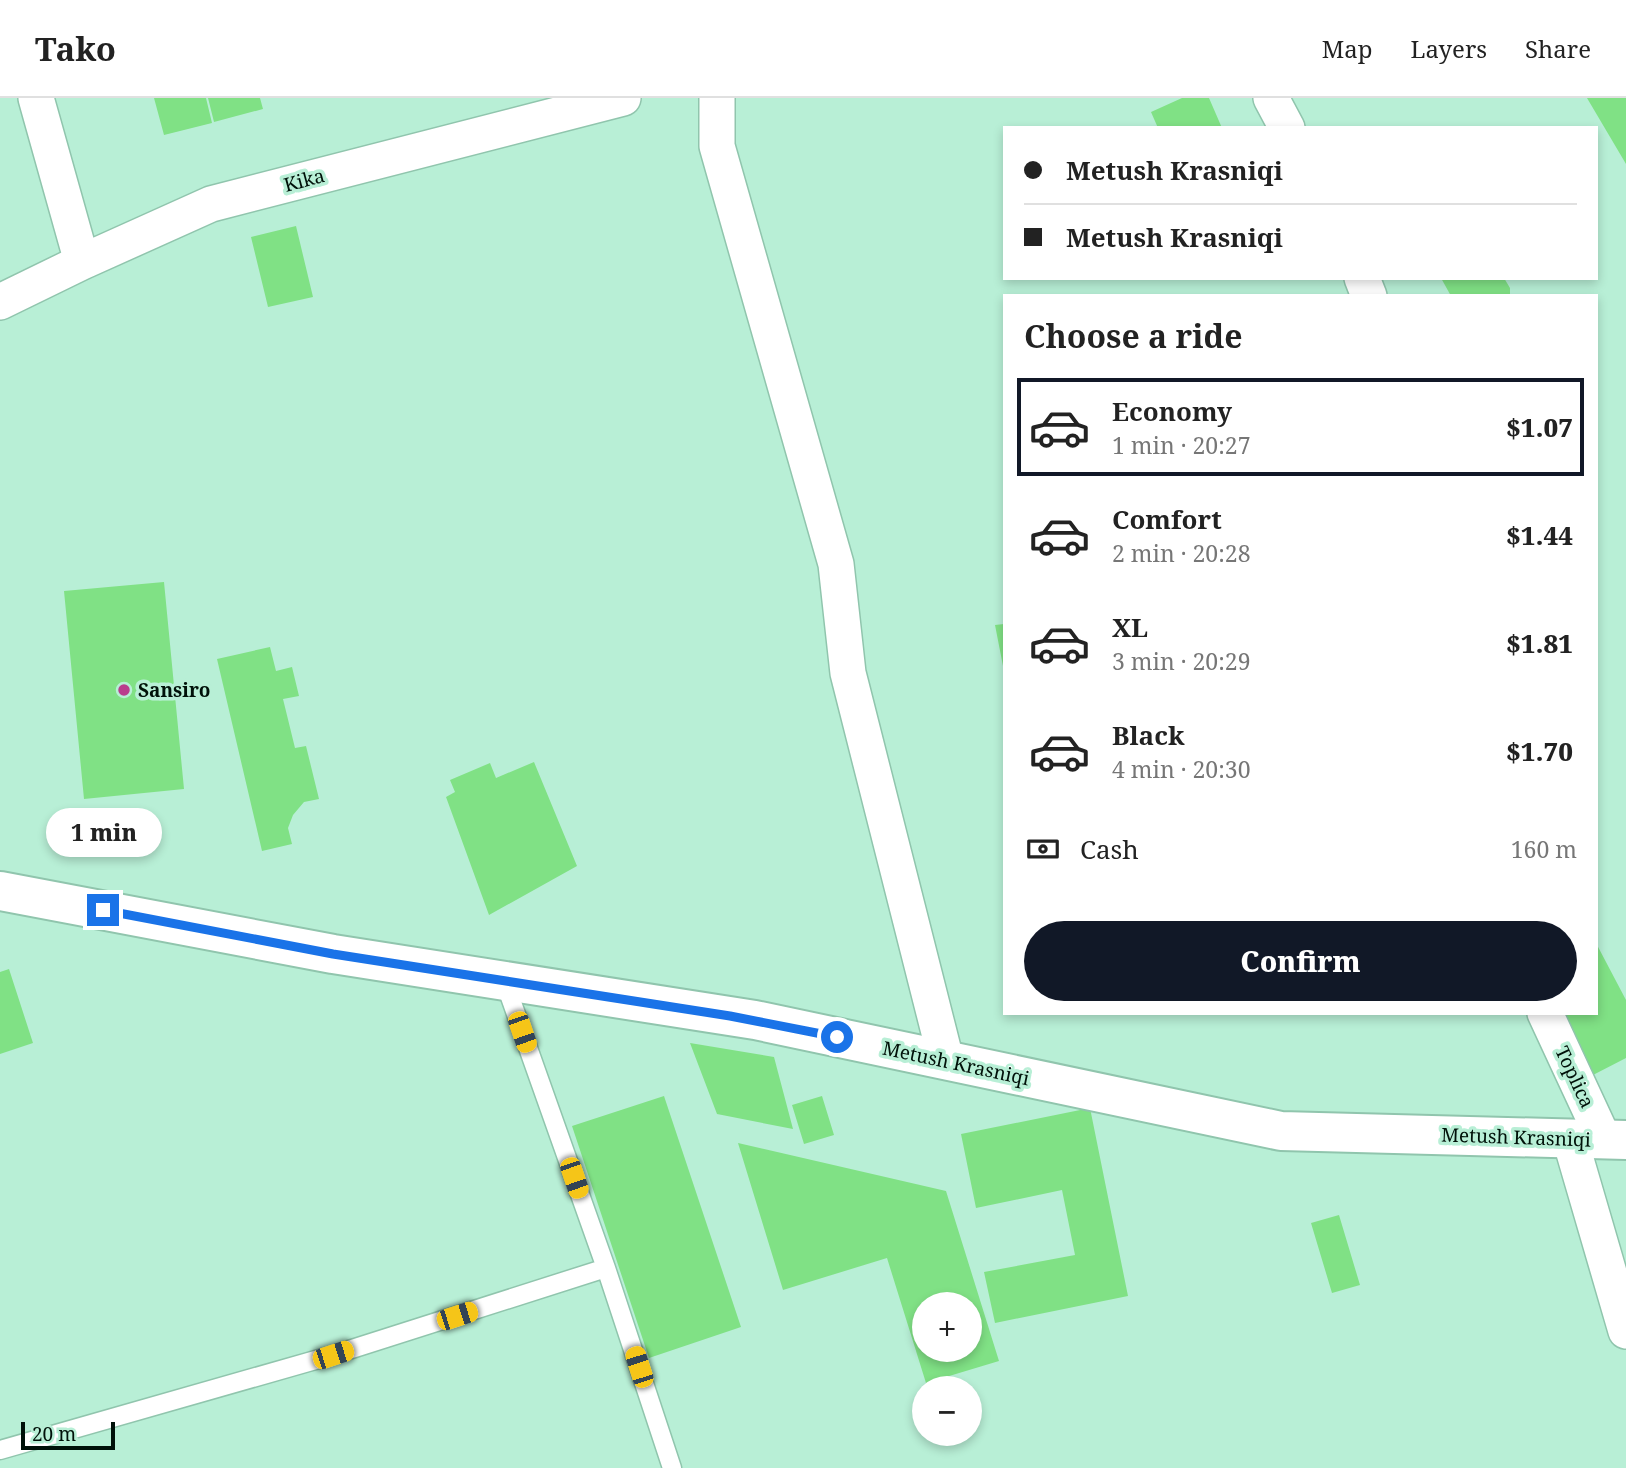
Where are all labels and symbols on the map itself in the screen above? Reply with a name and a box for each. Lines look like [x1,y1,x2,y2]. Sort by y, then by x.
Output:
street label: Kika [281,162,327,198]
place label: Sansiro [138,677,211,703]
marker: Sansiro [116,682,132,698]
callout: 1 min [45,808,161,858]
route end [87,894,119,926]
car [506,1009,539,1055]
route start [821,1021,853,1053]
street label: Metush Krasniqi [880,1035,1032,1091]
street label: Toplica [1549,1042,1601,1112]
street label: Metush Krasniqi [1441,1121,1591,1153]
car [558,1155,591,1201]
car [434,1300,481,1332]
car [310,1339,357,1371]
car [623,1344,656,1390]
scale bar [21,1419,116,1451]

